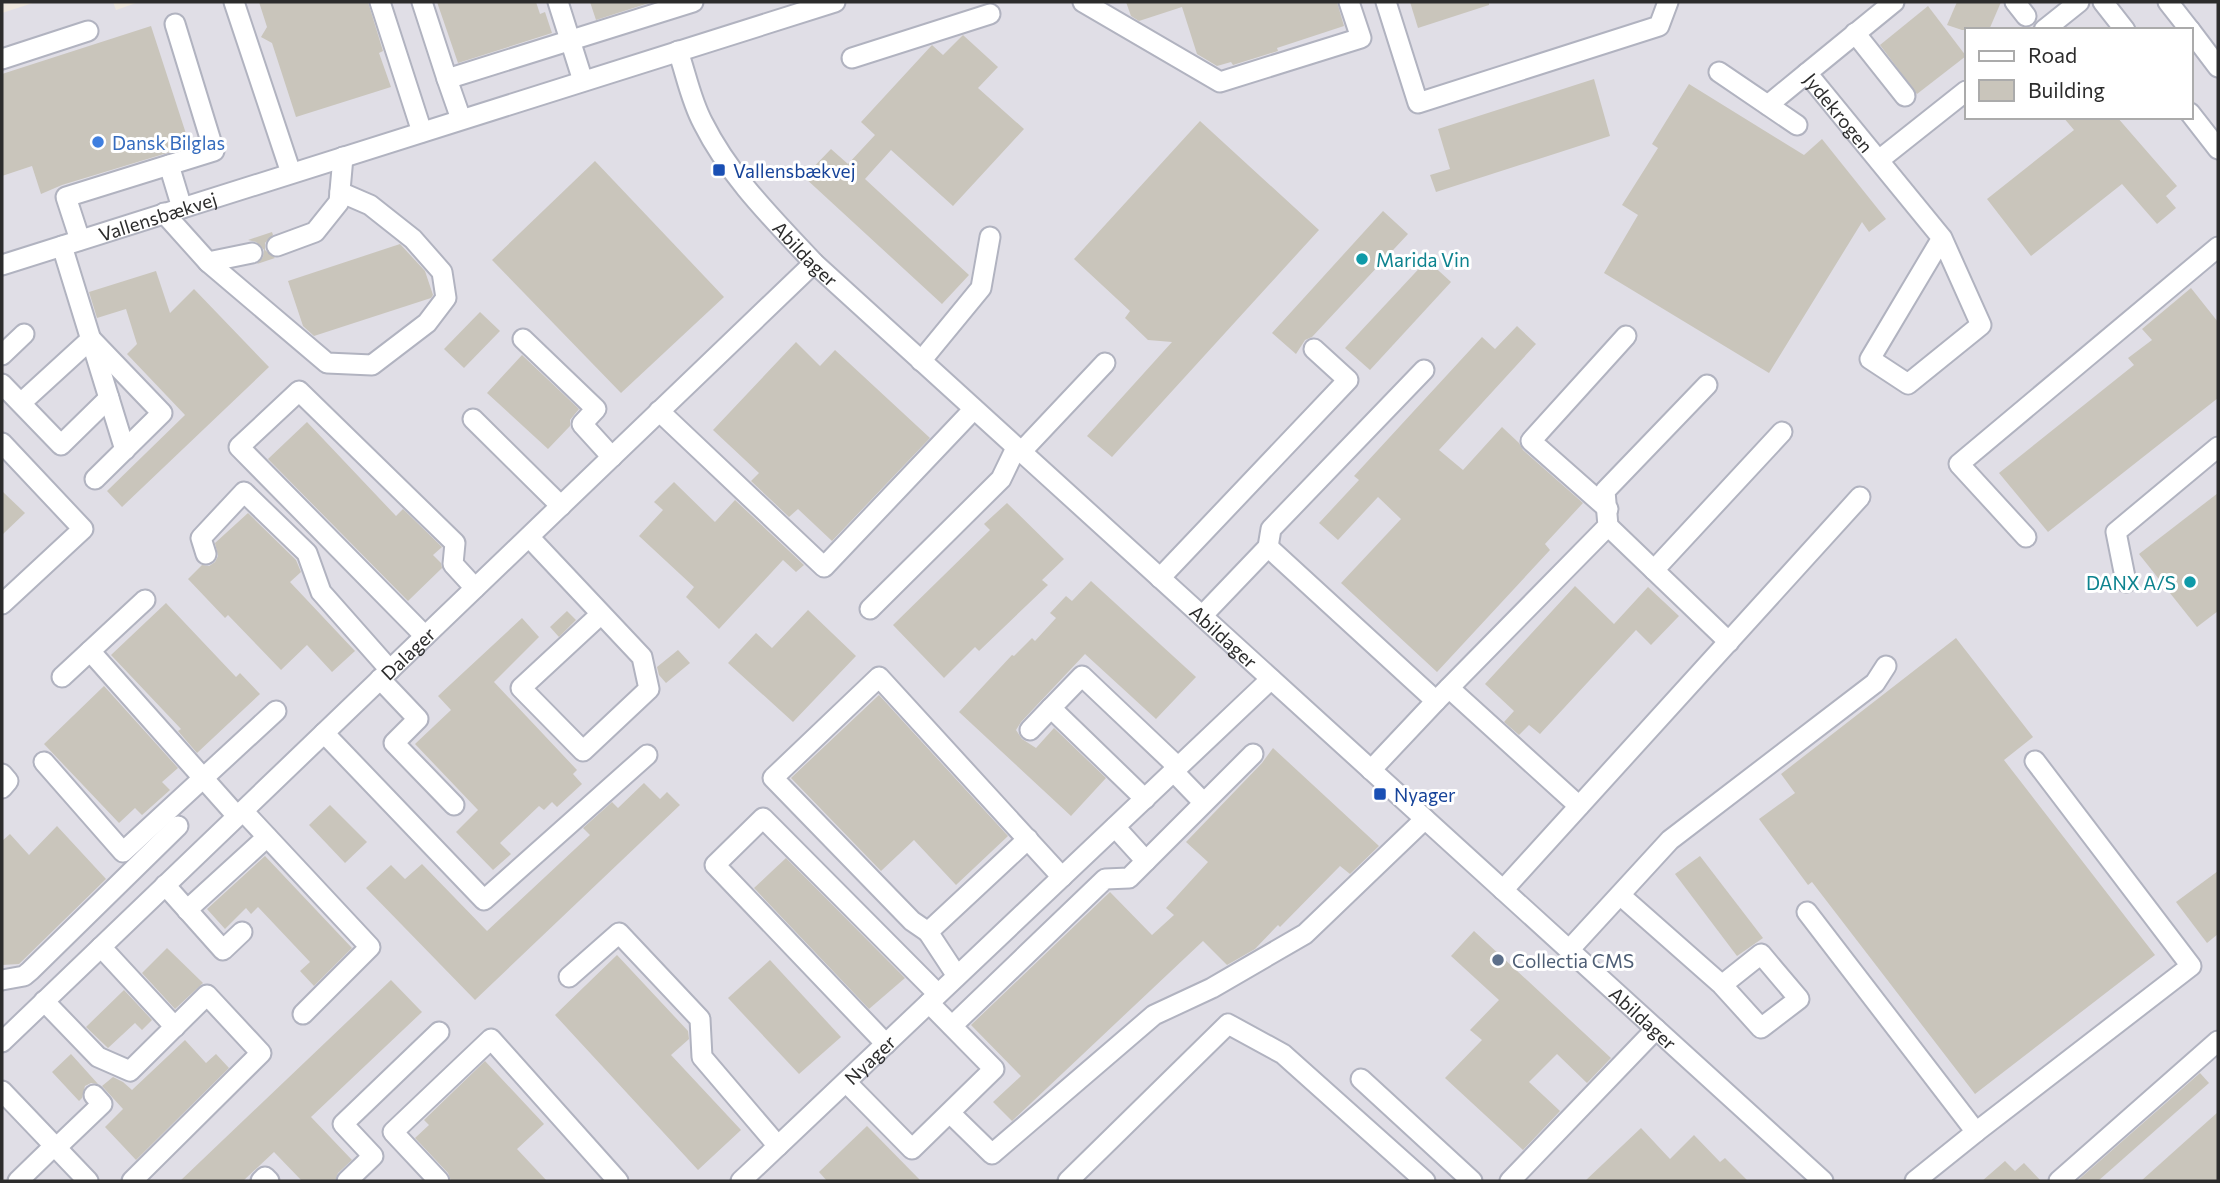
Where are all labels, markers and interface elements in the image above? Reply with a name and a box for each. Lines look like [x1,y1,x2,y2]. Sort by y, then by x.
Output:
legend [1965,28,2192,119]
text: Road [2028,42,2077,67]
street label: Jydekrogen [1800,68,1878,157]
text: Building [2028,77,2105,102]
place label: Dansk Bilglas [112,131,225,154]
marker: Dansk Bilglas [90,134,106,150]
place label: Vallensbækvej [733,159,855,182]
marker: Vallensbækvej [711,162,727,178]
street label: Vallensbækvej [96,187,219,245]
street label: Abildager [769,216,843,291]
place label: Marida Vin [1376,248,1470,271]
marker: Marida Vin [1354,251,1370,267]
place label: DANX A/S [2086,571,2176,594]
marker: DANX A/S [2182,574,2198,590]
street label: Abildager [1186,600,1263,673]
street label: Dalager [376,621,440,684]
place label: Nyager [1394,783,1456,806]
marker: Nyager [1372,786,1388,802]
place label: Collectia CMS [1512,949,1634,972]
marker: Collectia CMS [1490,952,1506,968]
street label: Abildager [1605,981,1682,1054]
street label: Nyager [839,1029,900,1089]

